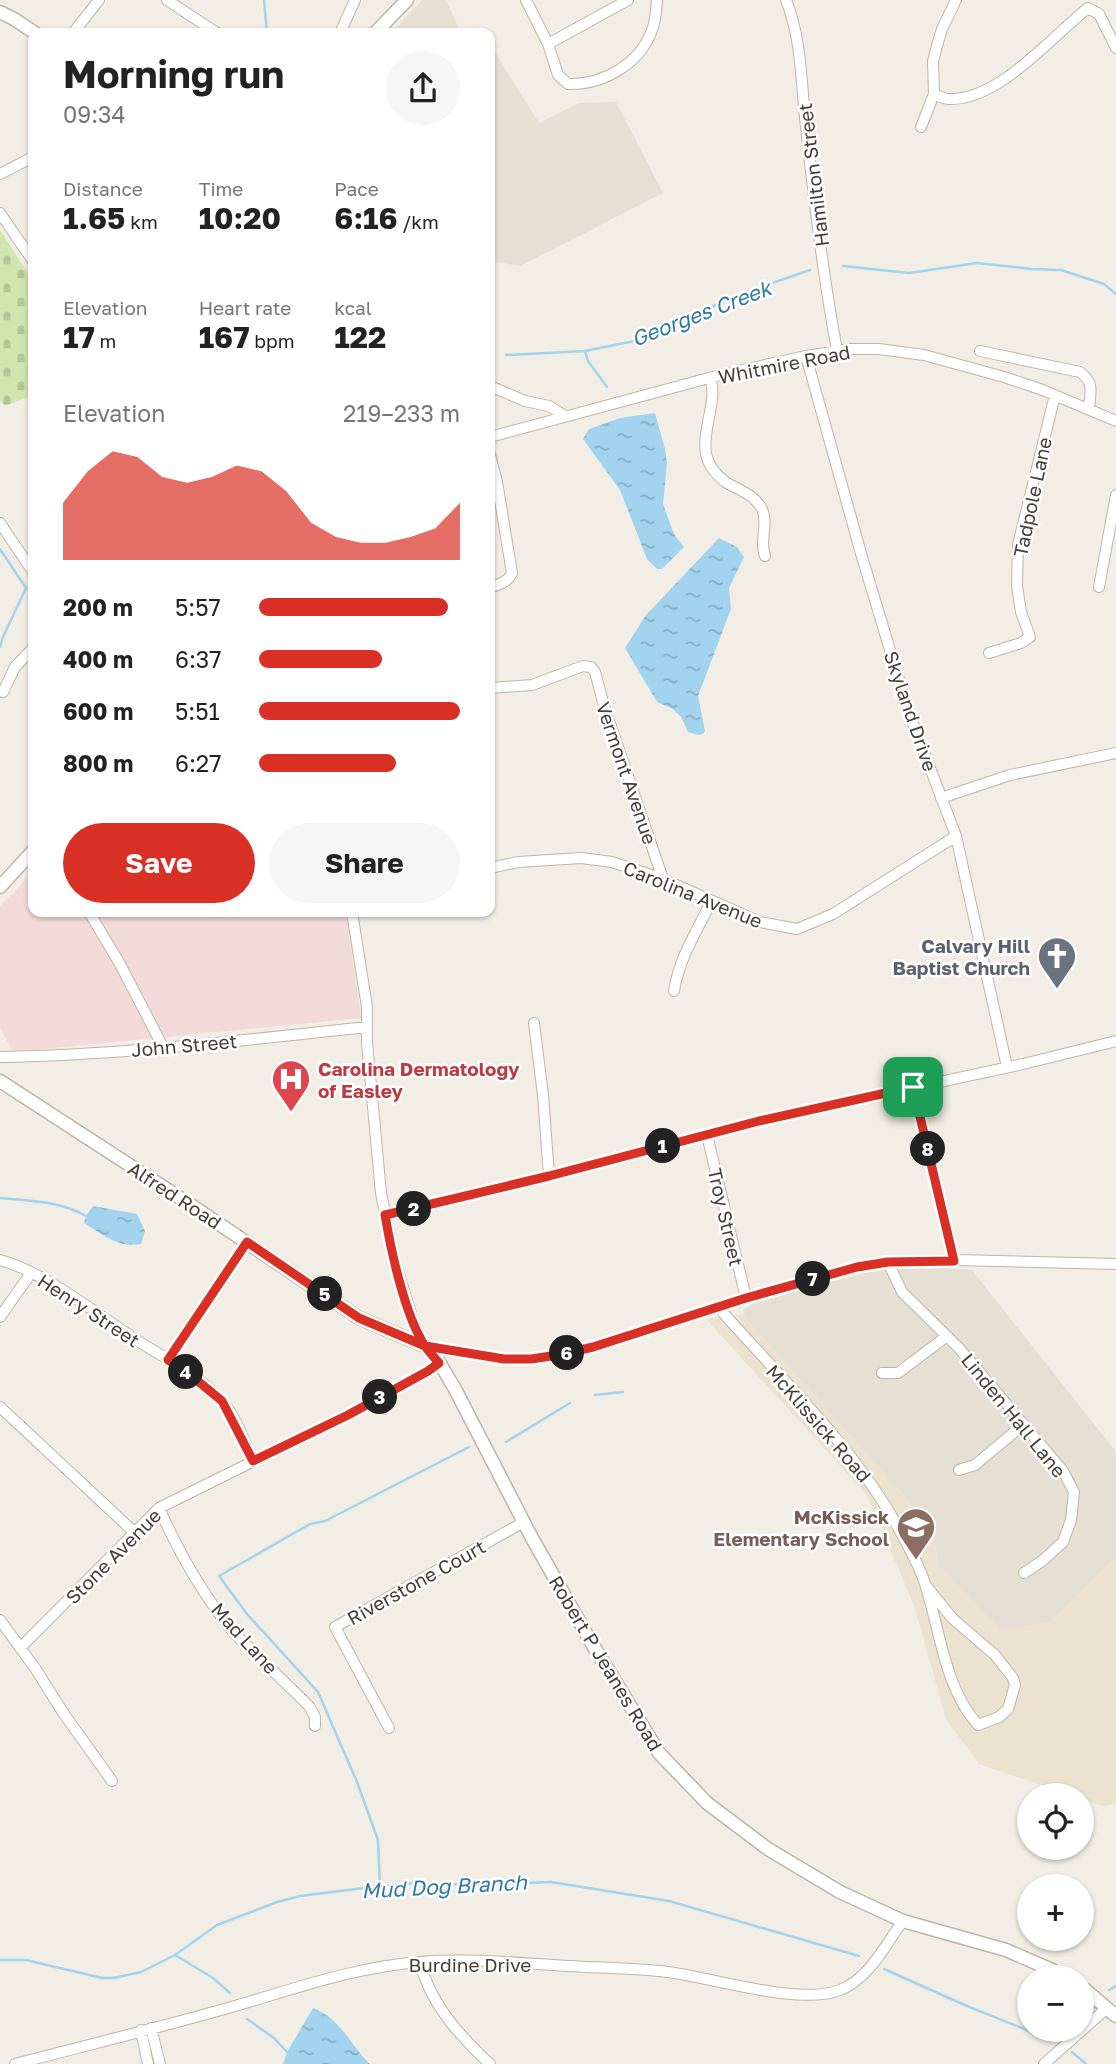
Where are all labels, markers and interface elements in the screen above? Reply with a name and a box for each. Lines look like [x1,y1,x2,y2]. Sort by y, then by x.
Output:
text: Morning run [63,51,284,96]
button: share [386,51,460,125]
text: 09:34 [63,100,126,128]
street label: Hamilton Street [793,102,833,248]
text: Distance [63,177,143,200]
text: Time [199,177,243,200]
text: Pace [334,177,379,200]
text: 1.65 [63,200,125,236]
text: 10:20 [199,200,281,236]
text: 6:16 [334,200,397,236]
text: km [125,210,158,233]
text: /km [397,210,439,233]
water label: Georges Creek [627,274,777,352]
text: Elevation [63,296,148,319]
text: Heart rate [199,296,291,319]
text: kcal [334,296,372,319]
text: 17 [63,319,95,355]
text: 167 [199,319,250,355]
text: 122 [334,319,386,355]
text: m [95,329,116,352]
text: bpm [250,329,294,352]
street label: Whitmire Road [716,340,852,388]
text: Elevation [63,399,165,427]
text: 219–233 m [343,399,460,427]
street label: Tadpole Lane [1008,435,1056,559]
text: 200 m [63,593,133,621]
text: 5:57 [175,593,221,621]
text: 400 m [63,645,133,673]
text: 6:37 [175,645,221,673]
street label: Skyland Drive [880,648,942,774]
text: 600 m [63,697,133,725]
text: 5:51 [175,697,220,725]
street label: Vermont Avenue [592,699,662,847]
text: 800 m [63,749,134,777]
text: 6:27 [175,749,221,777]
button: Save [63,823,255,903]
button: Share [269,823,460,903]
street label: Carolina Avenue [620,856,766,932]
place label: Calvary Hill Baptist Church [892,934,1030,979]
church icon: Calvary Hill Baptist Church [1036,935,1078,990]
street label: John Street [130,1029,238,1061]
place label: Carolina Dermatology of Easley [318,1057,520,1102]
pin [883,1057,943,1117]
hospital icon: Carolina Dermatology of Easley [270,1058,312,1113]
icon: arrive [894,1068,932,1106]
pin: 1 [646,1128,680,1164]
pin: 8 [911,1132,946,1166]
text: 1 [658,1134,667,1157]
text: 8 [921,1137,934,1160]
street label: Alfred Road [124,1156,226,1234]
street label: Troy Street [704,1166,748,1268]
pin: 2 [396,1192,432,1226]
text: 2 [408,1197,419,1220]
pin: 7 [796,1262,830,1296]
text: 7 [807,1267,818,1290]
street label: Henry Street [34,1269,144,1351]
pin: 5 [308,1276,342,1312]
text: 5 [319,1282,330,1305]
pin: 6 [550,1336,584,1370]
text: 6 [560,1341,573,1364]
street label: Linden Hall Lane [957,1348,1071,1482]
pin: 4 [168,1354,204,1390]
street label: McKlissick Road [762,1359,876,1487]
text: 4 [180,1360,191,1383]
pin: 3 [362,1380,398,1414]
text: 3 [374,1385,385,1408]
street label: Stone Avenue [61,1504,165,1608]
place label: McKissick Elementary School [713,1505,889,1550]
school or university icon: McKissick Elementary School [895,1506,937,1561]
street label: Riverstone Court [343,1535,489,1629]
street label: Robert P Jeanes Road [544,1571,668,1755]
street label: Mad Lane [207,1598,283,1678]
map controls [1017,1783,1094,2042]
button: locate [1017,1783,1094,1860]
water label: Mud Dog Branch [361,1869,528,1903]
button: + [1017,1874,1094,1951]
street label: Burdine Drive [409,1953,531,1976]
button: − [1017,1965,1094,2042]

